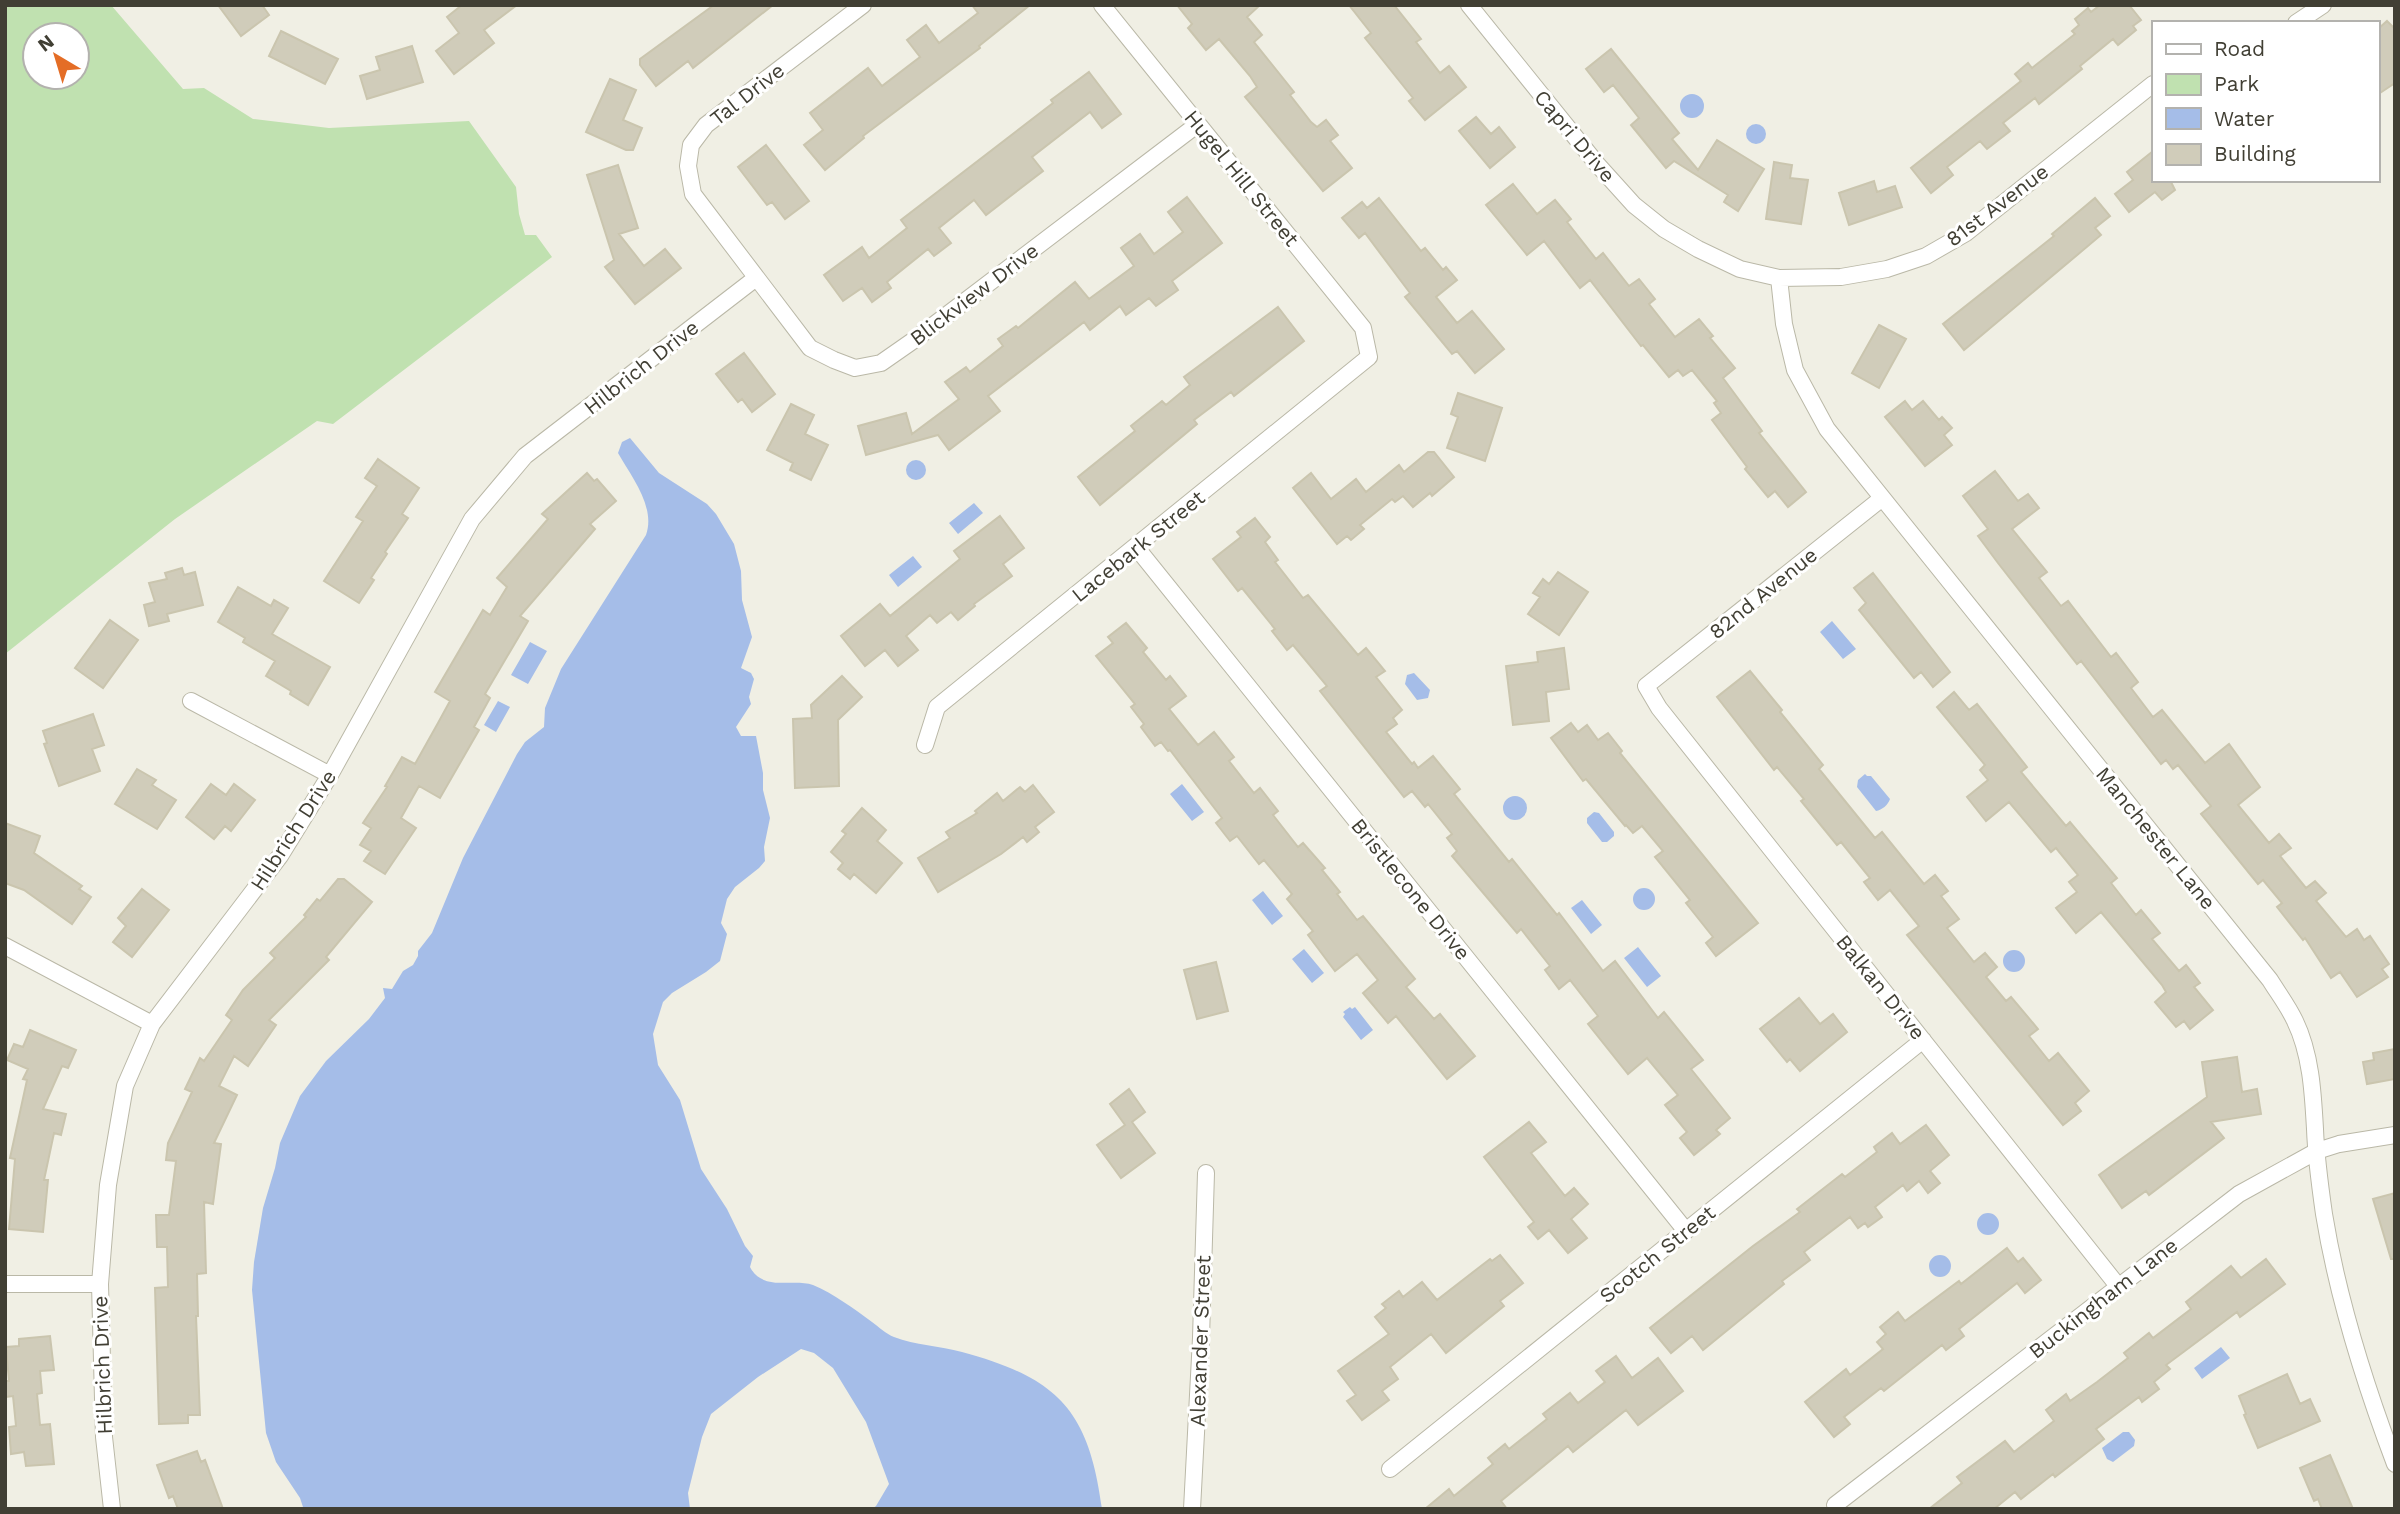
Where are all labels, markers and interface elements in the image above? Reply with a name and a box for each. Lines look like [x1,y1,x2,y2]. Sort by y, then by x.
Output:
north arrow [21,21,91,91]
legend [2152,21,2379,182]
text: N [33,30,58,56]
text: Road [2214,36,2265,61]
street label: Tal Drive [705,57,789,131]
text: Park [2214,71,2259,96]
street label: Capri Drive [1529,85,1621,187]
street label: Hugel Hill Street [1179,105,1305,251]
text: Water [2214,106,2275,131]
text: Building [2214,141,2296,166]
street label: 81st Avenue [1941,158,2053,252]
street label: Blickview Drive [905,238,1043,350]
street label: Hilbrich Drive [579,314,703,420]
street label: Lacebark Street [1066,485,1210,607]
street label: 82nd Avenue [1704,542,1822,644]
street label: Manchester Lane [2091,762,2221,914]
street label: Hilbrich Drive [245,765,341,895]
street label: Bristlecone Drive [1346,813,1476,965]
street label: Balkan Drive [1831,929,1931,1045]
street label: Scotch Street [1594,1200,1720,1308]
street label: Buckingham Lane [2024,1232,2182,1364]
street label: Alexander Street [1185,1255,1215,1427]
street label: Hilbrich Drive [87,1295,117,1435]

